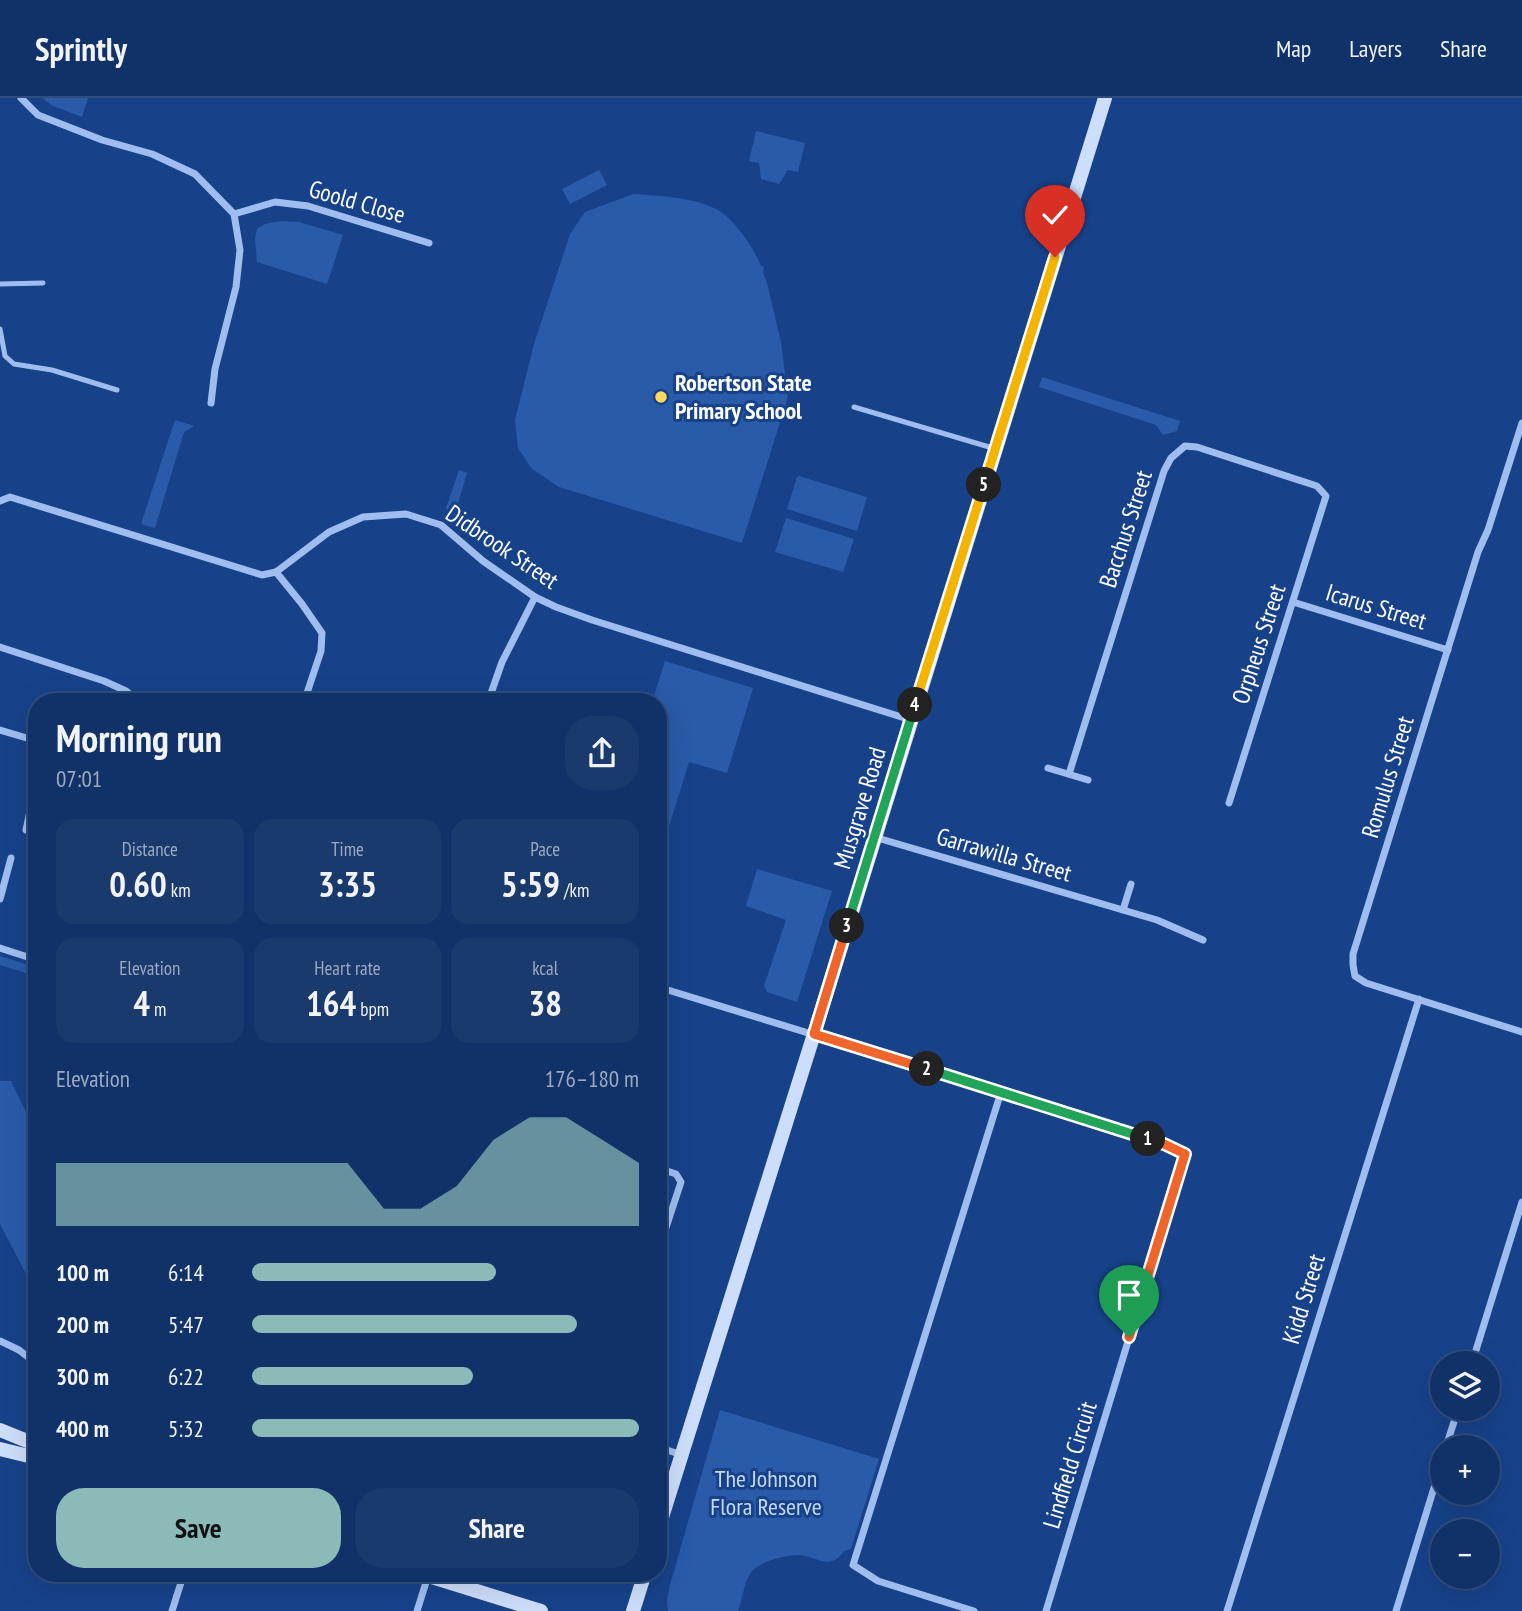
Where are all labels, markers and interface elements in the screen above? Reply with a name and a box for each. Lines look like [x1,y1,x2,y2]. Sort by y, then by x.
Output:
text: Sprintly [35,27,127,70]
text: Map [1276,33,1311,64]
text: Layers [1349,33,1402,64]
text: Share [1440,33,1487,64]
street label: Goold Close [305,173,409,230]
pin [1025,185,1085,257]
icon: check [1036,196,1074,234]
place label: Robertson State Primary School [675,367,812,426]
marker: Robertson State Primary School [653,389,669,405]
street label: Bacchus Street [1092,466,1159,591]
pin: 5 [967,468,1002,502]
text: 5 [979,472,988,496]
street label: Didbrook Street [440,498,565,596]
street label: Icarus Street [1322,577,1431,637]
street label: Orpheus Street [1225,580,1293,708]
pin: 4 [898,688,932,722]
text: 4 [910,692,919,716]
street label: Romulus Street [1354,712,1421,842]
text: Morning run [56,713,222,762]
button: share [565,716,639,790]
street label: Musgrave Road [826,743,893,872]
text: 07:01 [56,764,102,793]
street label: Garrawilla Street [933,820,1076,889]
text: Distance [122,837,178,861]
text: Time [331,837,364,861]
text: Pace [530,837,560,861]
text: 0.60 [109,861,167,907]
text: 3:35 [318,861,377,907]
text: 5:59 [501,861,560,907]
text: km [167,878,191,902]
text: /km [560,878,589,902]
pin: 3 [830,908,864,944]
text: 3 [842,913,851,937]
text: Elevation [119,956,180,980]
text: Heart rate [314,956,381,980]
text: kcal [532,956,558,980]
text: 4 [133,980,150,1026]
text: 164 [306,980,356,1026]
text: 38 [528,980,562,1026]
text: m [150,997,166,1021]
text: bpm [356,997,389,1021]
pin: 2 [909,1052,944,1086]
text: 2 [922,1056,931,1080]
text: Elevation [56,1064,130,1093]
text: 176–180 m [545,1064,639,1093]
pin: 1 [1130,1122,1166,1156]
text: 1 [1143,1126,1152,1150]
street label: Kidd Street [1275,1250,1332,1348]
text: 100 m [56,1258,109,1287]
text: 6:14 [168,1258,204,1287]
pin [1099,1265,1159,1337]
icon: arrive [1110,1276,1148,1314]
text: 200 m [56,1310,109,1339]
text: 5:47 [168,1310,204,1339]
map controls [1430,1351,1500,1589]
button: layers [1430,1351,1500,1421]
text: 300 m [56,1362,109,1391]
text: 6:22 [168,1362,204,1391]
street label: Lindfield Circuit [1036,1397,1104,1532]
text: 400 m [56,1414,109,1443]
text: 5:32 [168,1414,204,1443]
button: + [1430,1435,1500,1505]
park label: The Johnson Flora Reserve [710,1463,822,1522]
button: Save [56,1488,341,1568]
button: Share [355,1488,639,1568]
button: − [1430,1519,1500,1589]

